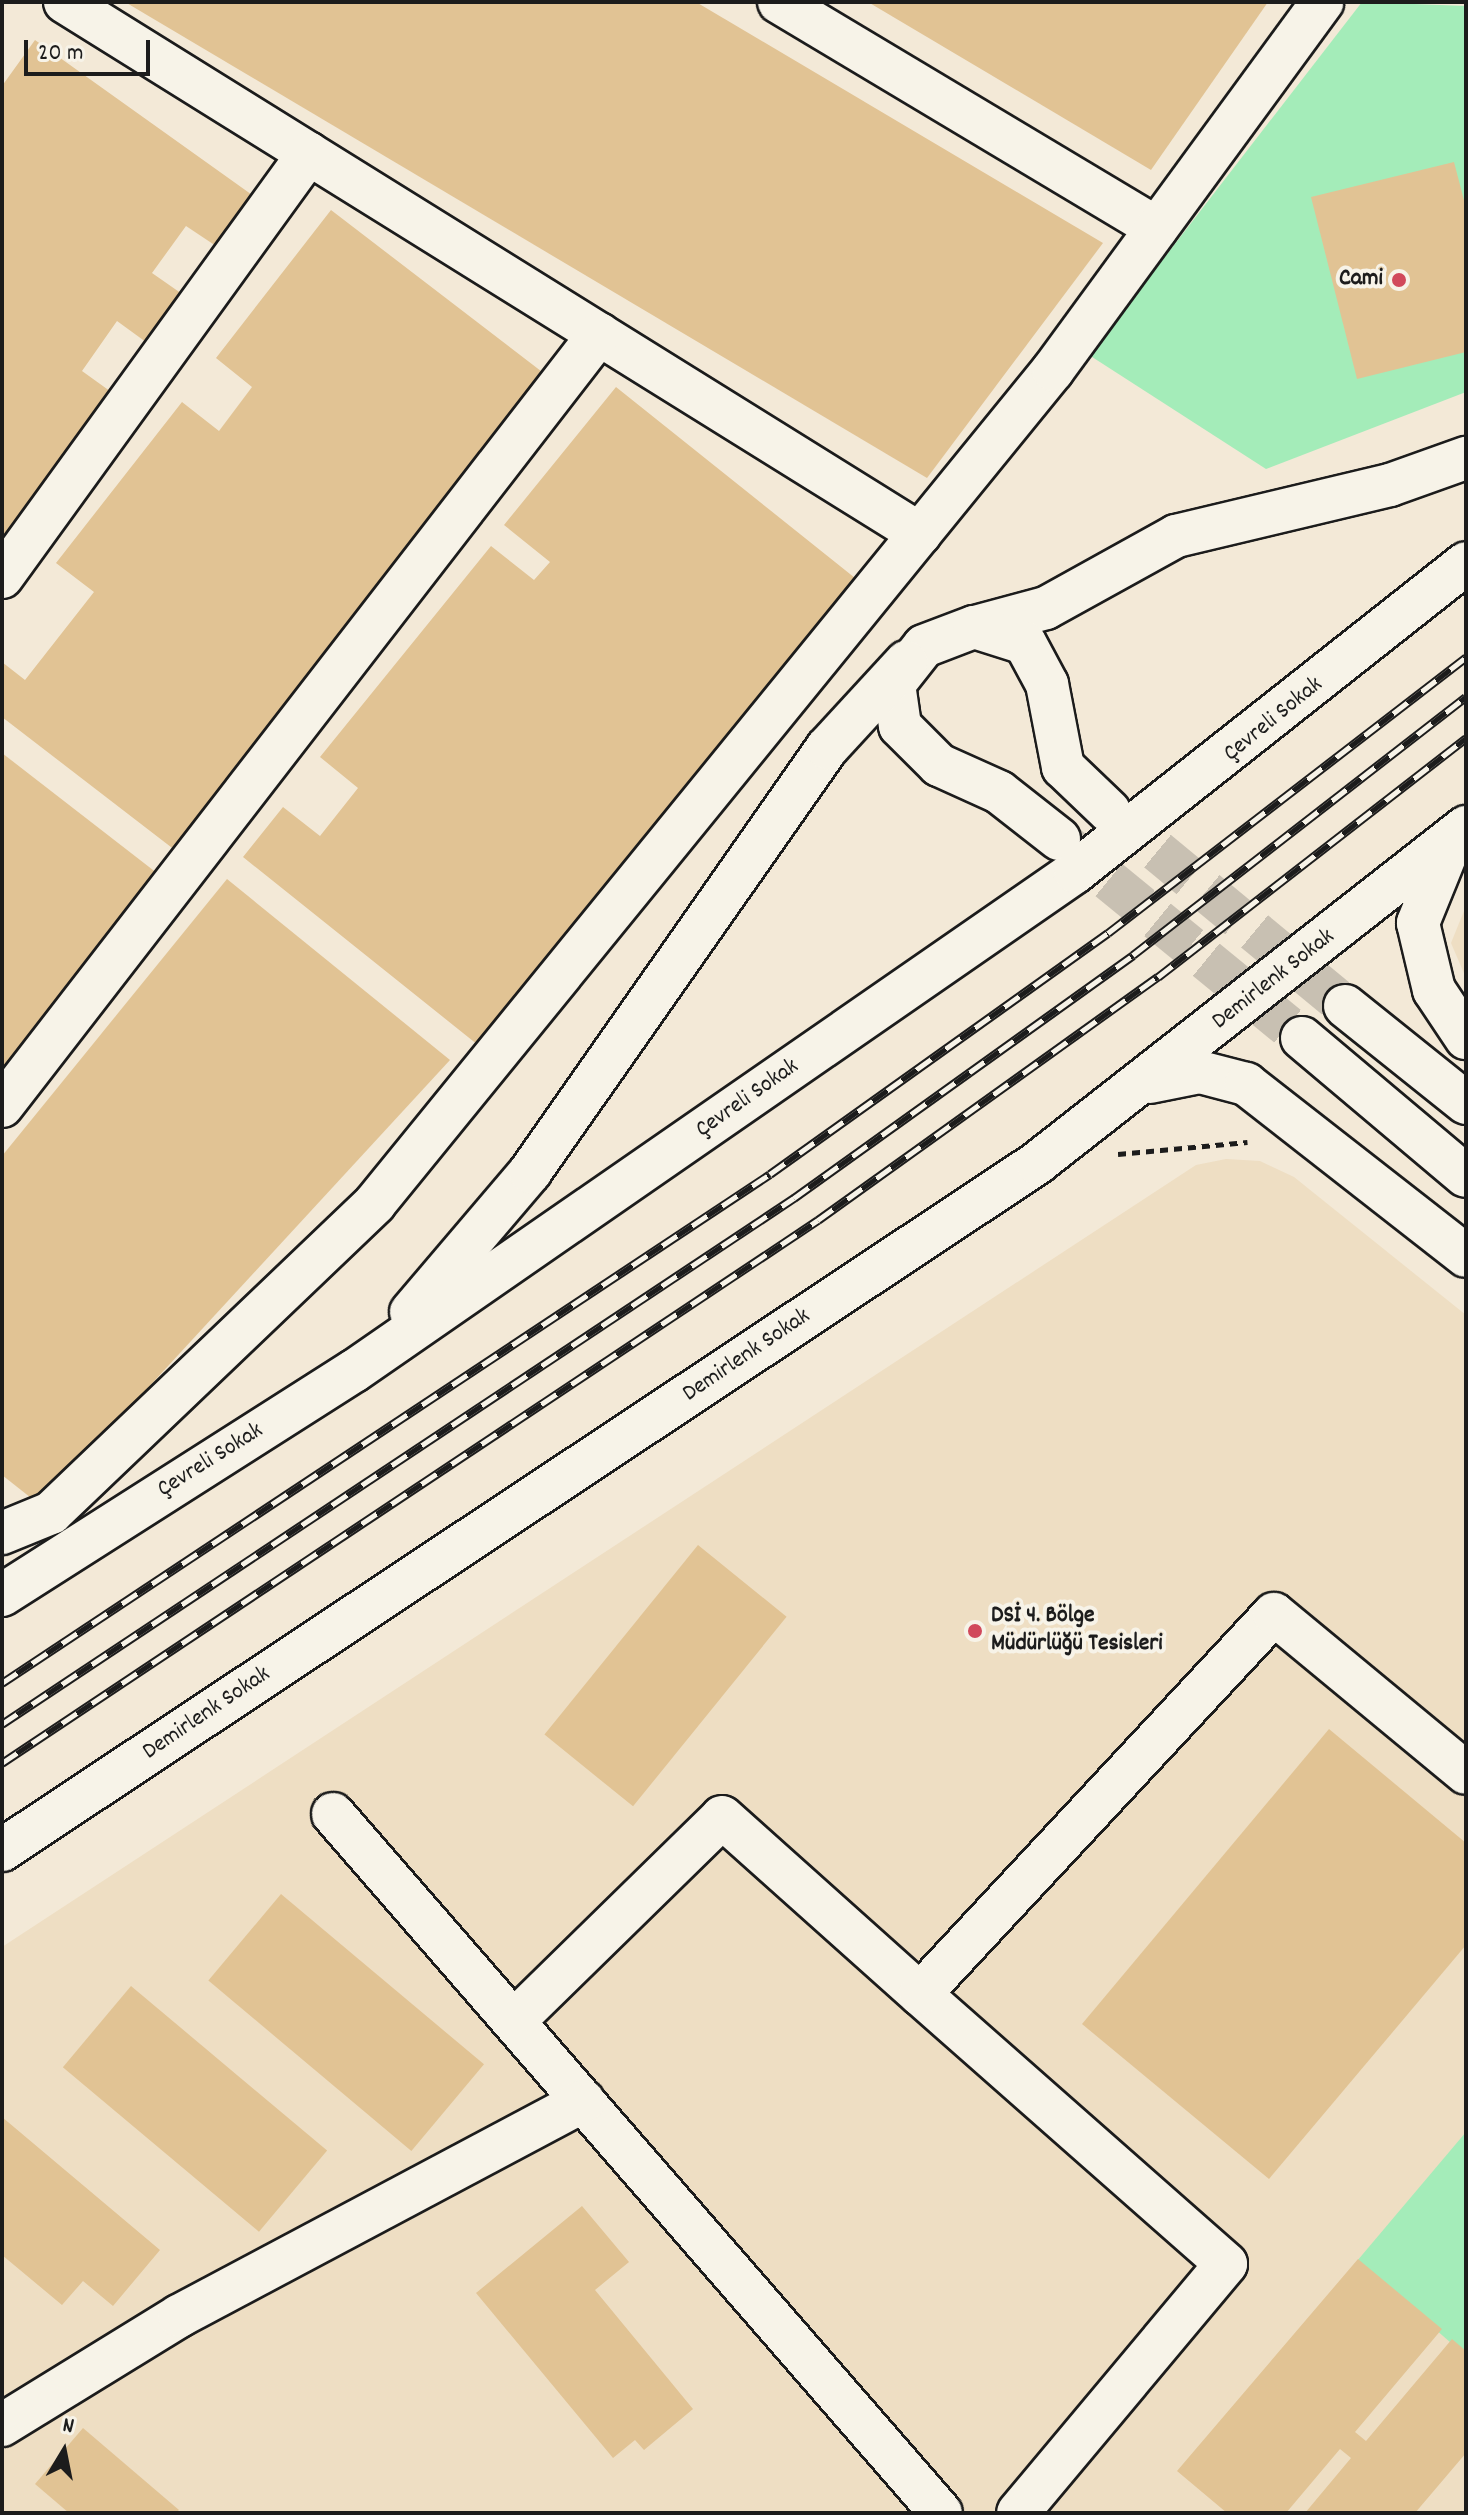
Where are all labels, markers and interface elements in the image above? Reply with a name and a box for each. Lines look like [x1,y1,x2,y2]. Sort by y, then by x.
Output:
scale bar [28,24,154,74]
text: 20 m [38,37,84,71]
place label: Cami [1339,266,1383,294]
marker: Cami [1390,271,1408,289]
street label: Çevreli Sokak [1219,671,1329,769]
street label: Demirlenk Sokak [1207,923,1341,1037]
street label: Çevreli Sokak [691,1053,805,1145]
street label: Demirlenk Sokak [678,1303,816,1409]
street label: Çevreli Sokak [153,1417,269,1505]
place label: DSİ 4. Bölge Müdürlüğü Tesisleri [991,1603,1163,1659]
marker: DSİ 4. Bölge Müdürlüğü Tesisleri [966,1622,984,1640]
street label: Demirlenk Sokak [138,1661,276,1767]
north arrow [24,2411,104,2491]
text: N [60,2411,76,2443]

